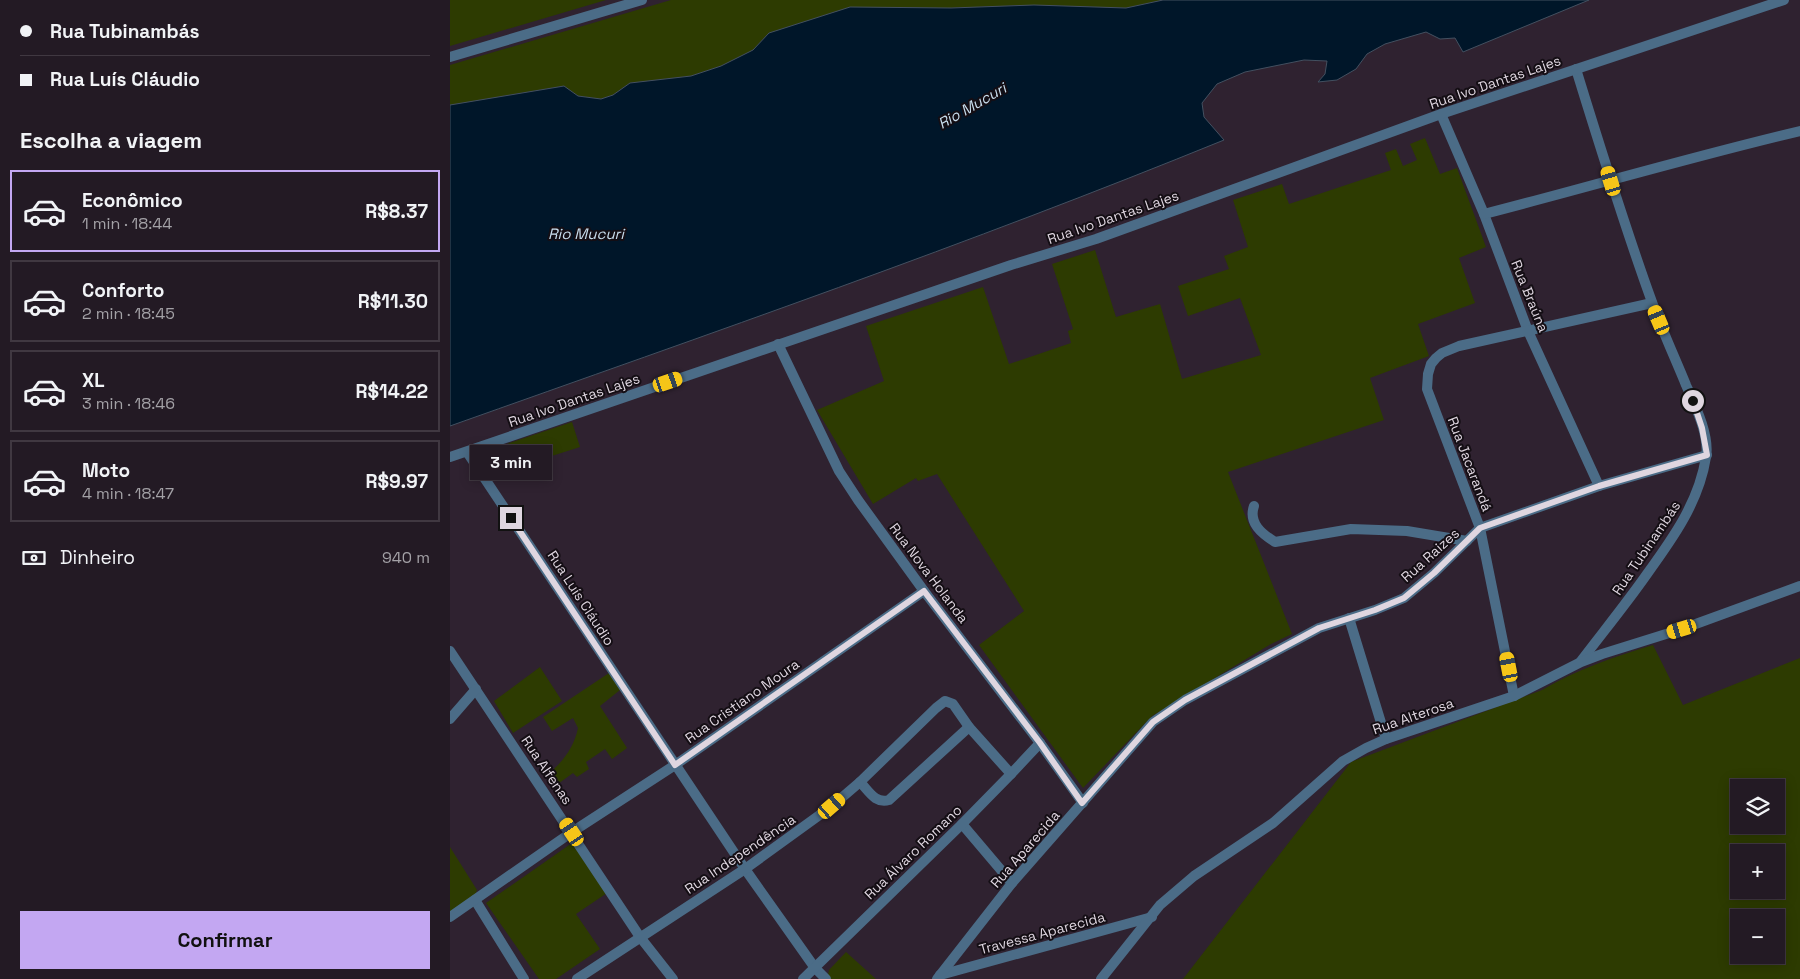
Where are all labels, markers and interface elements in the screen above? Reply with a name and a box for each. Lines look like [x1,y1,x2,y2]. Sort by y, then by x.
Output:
text: Rua Tubinambás [50,19,200,44]
street label: Rua Ivo Dantas Lajes [1427,51,1563,113]
text: Rua Luís Cláudio [50,67,200,92]
water label: Rio Mucuri [934,77,1011,133]
text: Escolha a viagem [20,126,202,154]
car [1599,164,1622,198]
street label: Rua Ivo Dantas Lajes [1045,186,1181,248]
text: Econômico [82,188,183,213]
icon: car [22,189,67,234]
text: R$8.37 [365,199,428,224]
text: 1 min · 18:44 [82,213,172,234]
water label: Rio Mucuri [548,224,626,243]
street label: Rua Braúna [1507,257,1553,335]
text: Conforto [82,278,164,303]
icon: car [22,279,67,324]
text: R$11.30 [358,289,428,314]
text: 2 min · 18:45 [82,303,175,324]
car [1646,303,1671,337]
text: XL [82,368,105,393]
icon: car [22,369,67,414]
street label: Rua Ivo Dantas Lajes [506,369,642,431]
car [651,370,684,394]
text: R$14.22 [356,379,428,404]
route start [1682,390,1704,412]
text: 3 min · 18:46 [82,393,175,414]
street label: Rua Jacarandá [1444,414,1496,514]
callout: 3 min [470,446,552,480]
text: 3 min [490,452,532,473]
text: Moto [82,458,130,483]
icon: car [22,459,67,504]
text: R$9.97 [365,469,428,494]
text: 4 min · 18:47 [82,483,174,504]
street label: Rua Tubinambás [1608,497,1684,599]
route end [500,507,522,529]
street label: Rua Nova Holanda [886,519,972,627]
street label: Rua Raizes [1397,524,1463,586]
icon: cash [20,544,48,572]
text: Dinheiro [60,545,135,570]
text: 940 m [382,547,430,568]
street label: Rua Luís Cláudio [544,547,618,649]
car [1665,617,1698,641]
car [1498,651,1519,683]
street label: Rua Cristiano Moura [681,655,803,747]
street label: Rua Alterosa [1370,694,1456,738]
street label: Rua Alfenas [517,732,577,808]
map controls [1730,779,1785,964]
button: layers [1730,779,1785,834]
car [815,790,848,822]
street label: Rua Álvaro Romano [861,801,965,903]
street label: Rua Aparecida [986,807,1064,891]
street label: Rua Independência [681,810,799,898]
car [557,815,586,849]
button: + [1730,844,1785,899]
street label: Travessa Aparecida [977,908,1107,958]
button: − [1730,909,1785,964]
button: Confirmar [20,911,430,969]

